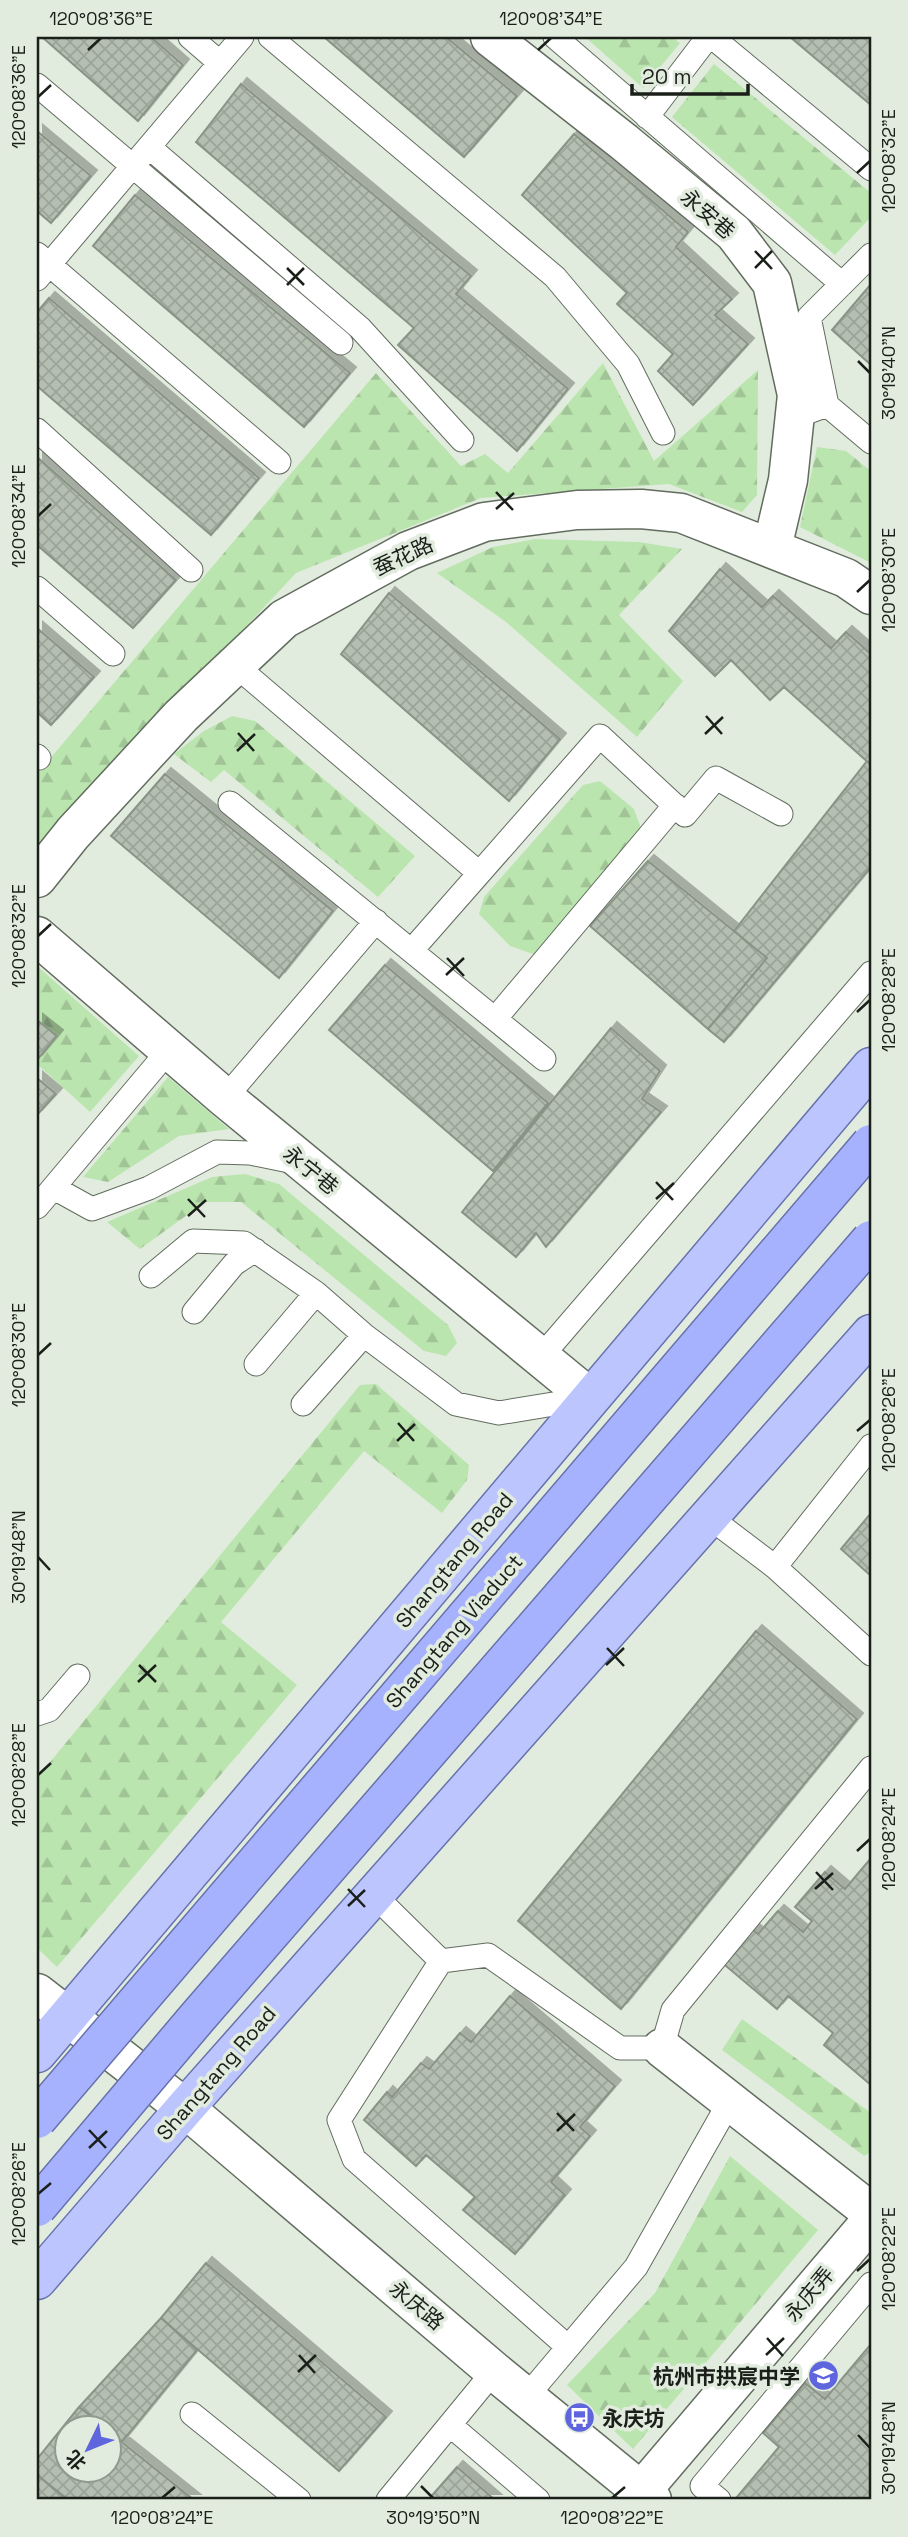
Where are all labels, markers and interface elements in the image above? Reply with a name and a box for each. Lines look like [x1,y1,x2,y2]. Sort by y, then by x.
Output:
text: 120°08'36"E [49,7,153,30]
text: 120°08'34"E [499,7,603,30]
text: 120°08'36"E [7,45,30,149]
scale bar [632,52,747,96]
text: 20 m [642,63,692,90]
text: 120°08'32"E [877,109,900,213]
street label: 永安巷 [675,183,741,245]
text: 30°19'40"N [877,326,900,420]
text: 120°08'34"E [7,464,30,568]
text: 120°08'30"E [877,528,900,632]
street label: 蚕花路 [369,530,437,582]
text: 120°08'32"E [7,884,30,988]
text: 120°08'28"E [877,948,900,1052]
street label: 永宁巷 [278,1140,344,1200]
text: 120°08'30"E [7,1303,30,1407]
text: 120°08'26"E [877,1368,900,1472]
street label: Shangtang Road [389,1487,519,1633]
text: 30°19'48"N [7,1510,30,1604]
street label: Shangtang Viaduct [380,1548,528,1714]
text: 120°08'28"E [7,1723,30,1827]
text: 120°08'24"E [877,1788,900,1890]
street label: Shangtang Road [150,2000,282,2146]
text: 120°08'26"E [7,2142,30,2246]
text: 120°08'22"E [877,2207,900,2311]
street label: 永庆弄 [778,2261,840,2327]
street label: 永庆路 [384,2274,450,2336]
school or university icon: 杭州市拱宸中学 [806,2359,840,2393]
place label: 杭州市拱宸中学 [653,2363,800,2390]
bus stop icon: 永庆坊 [562,2401,596,2435]
text: 30°19'48"N [877,2401,900,2495]
place label: 永庆坊 [602,2405,665,2432]
north arrow [52,2414,122,2484]
text: 北 [60,2445,92,2476]
text: 120°08'24"E [111,2506,213,2529]
text: 30°19'50"N [386,2506,480,2529]
text: 120°08'22"E [560,2506,664,2529]

